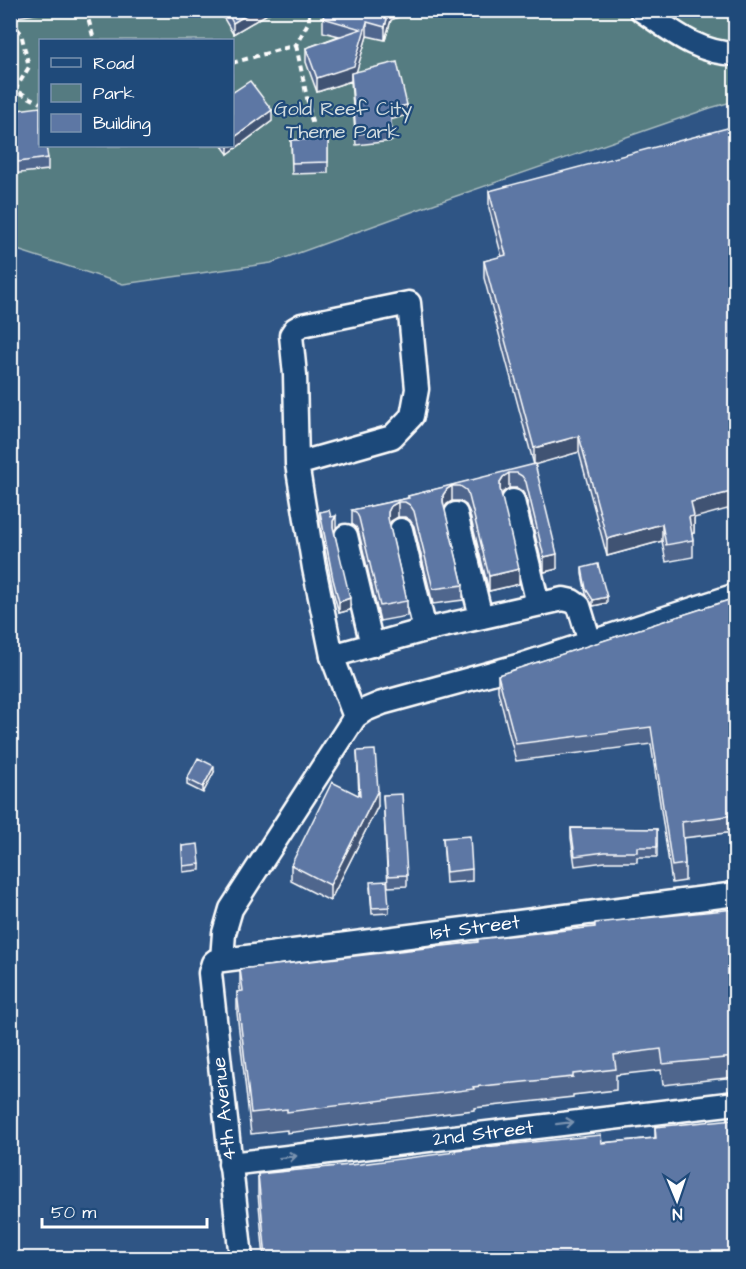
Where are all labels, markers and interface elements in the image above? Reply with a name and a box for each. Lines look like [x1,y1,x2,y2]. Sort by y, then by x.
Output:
legend [39,39,234,147]
text: Road [93,51,134,76]
text: Park [93,81,135,106]
park label: Gold Reef City Theme Park [274,95,412,146]
text: Building [93,111,151,137]
street label: 1st Street [428,908,522,947]
street label: 4th Avenue [205,1055,243,1162]
street label: 2nd Street [431,1114,535,1153]
one-way arrow [554,1118,574,1129]
one-way arrow [277,1151,297,1162]
north arrow [647,1170,707,1230]
scale bar [42,1191,207,1229]
text: 50 m [51,1200,96,1225]
text: N [672,1203,683,1225]

